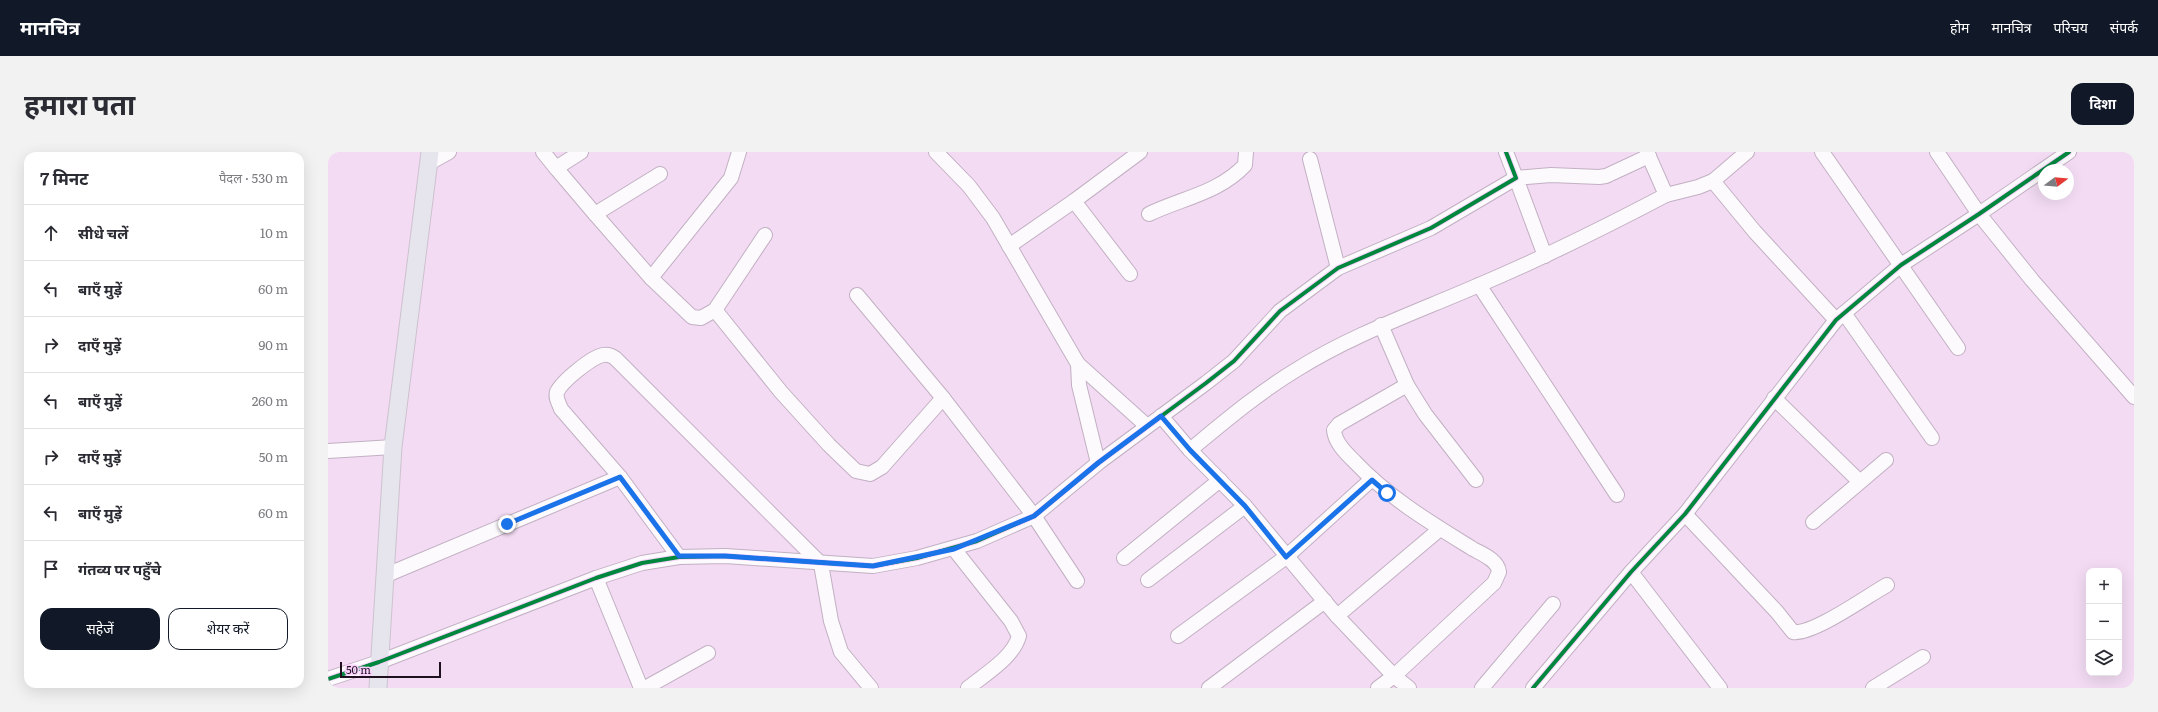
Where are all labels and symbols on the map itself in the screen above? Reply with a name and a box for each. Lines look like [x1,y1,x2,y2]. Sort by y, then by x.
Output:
north arrow [2038,164,2074,200]
route start [1378,484,1396,502]
route end [498,515,516,533]
scale bar [340,660,441,679]

